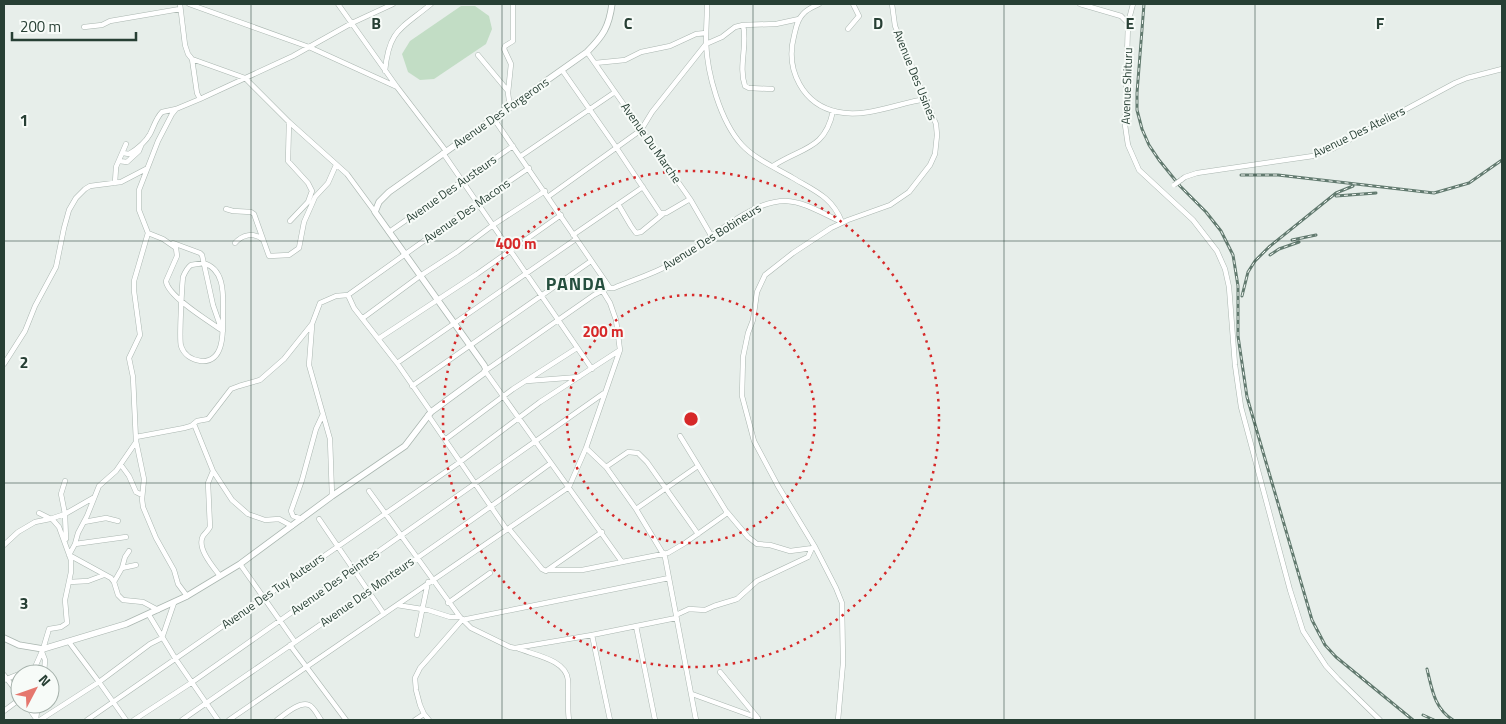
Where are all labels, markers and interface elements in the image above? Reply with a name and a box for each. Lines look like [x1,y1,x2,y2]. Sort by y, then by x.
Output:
scale bar [12,10,136,42]
text: B [371,11,381,35]
text: C [624,11,633,35]
text: D [873,11,883,35]
text: E [1126,11,1135,35]
text: F [1376,11,1385,35]
text: 200 m [20,15,61,38]
street label: Avenue Des Usines [889,27,942,123]
street label: Avenue Shituru [1116,47,1137,125]
street label: Avenue Des Forgerons [449,72,553,153]
street label: Avenue Du Marche [616,98,686,187]
street label: Avenue Des Ateliers [1309,101,1409,162]
text: 1 [20,108,28,132]
street label: Avenue Des Austeurs [401,150,501,227]
street label: Avenue Des Macons [420,173,514,248]
street label: Avenue Des Bobineurs [659,198,765,275]
text: 400 m [495,232,537,255]
district label: PANDA [546,270,606,297]
text: 200 m [582,320,624,343]
text: 2 [20,350,28,374]
centre of rings [682,410,700,428]
street label: Avenue Des Peintres [287,544,383,619]
street label: Avenue Des Tuy Auteurs [217,548,329,633]
street label: Avenue Des Monteurs [316,552,418,631]
text: 3 [20,591,28,615]
north arrow [10,664,60,714]
text: N [34,670,56,691]

